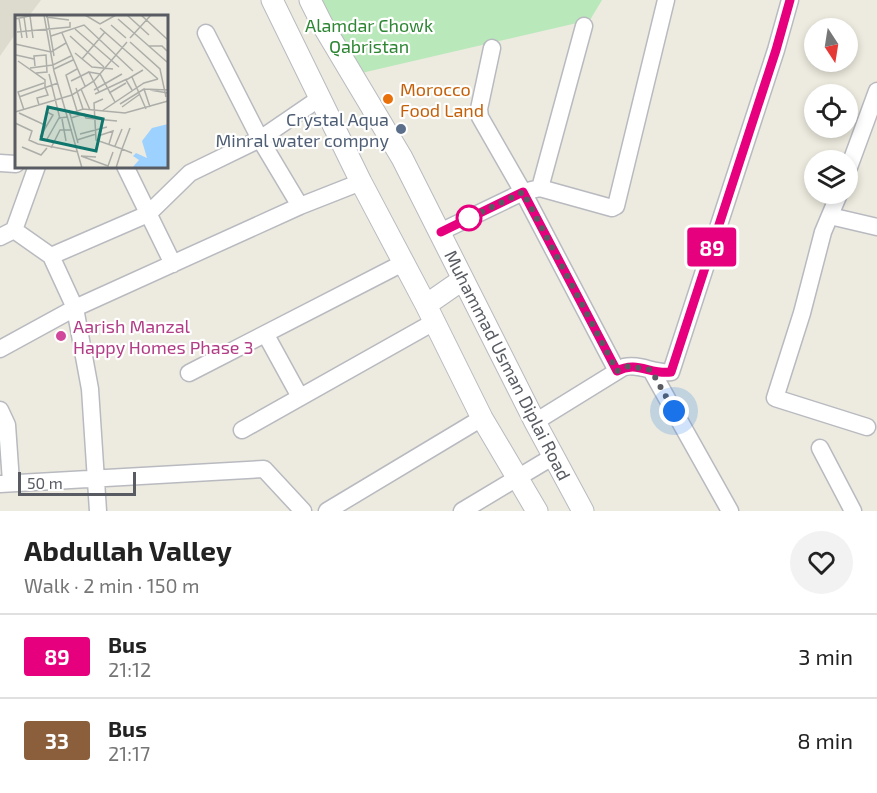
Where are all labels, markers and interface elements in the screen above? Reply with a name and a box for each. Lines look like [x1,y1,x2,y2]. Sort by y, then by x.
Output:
park label: Alamdar Chowk Qabristan [305,14,433,57]
inset map [15,15,168,168]
north arrow [804,18,858,72]
map controls [804,18,858,204]
place label: Morocco Food Land [400,78,484,121]
button: locate [804,84,858,138]
marker: Morocco Food Land [381,92,395,106]
place label: Crystal Aqua Minral water compny [216,108,389,151]
marker: Crystal Aqua Minral water compny [394,122,408,136]
button: layers [804,150,858,204]
unlabelled marker [456,205,482,231]
line badge: 89 [685,228,739,266]
text: 89 [699,235,725,260]
street label: Muhammad Usman Diplai Road [440,246,576,484]
place label: Aarish Manzal Happy Homes Phase 3 [73,315,253,358]
marker: Aarish Manzal Happy Homes Phase 3 [54,329,68,343]
your location [659,396,689,426]
scale bar [18,469,136,496]
text: 50 m [27,473,63,492]
button: heart [790,531,853,594]
text: Abdullah Valley [24,533,232,567]
text: Walk · 2 min · 150 m [24,573,199,597]
text: Bus [108,631,147,657]
text: 3 min [798,643,853,669]
text: 89 [44,644,70,669]
text: 21:12 [108,657,151,681]
text: Bus [108,715,147,741]
text: 8 min [797,727,853,753]
text: 33 [45,728,69,753]
text: 21:17 [108,741,150,765]

